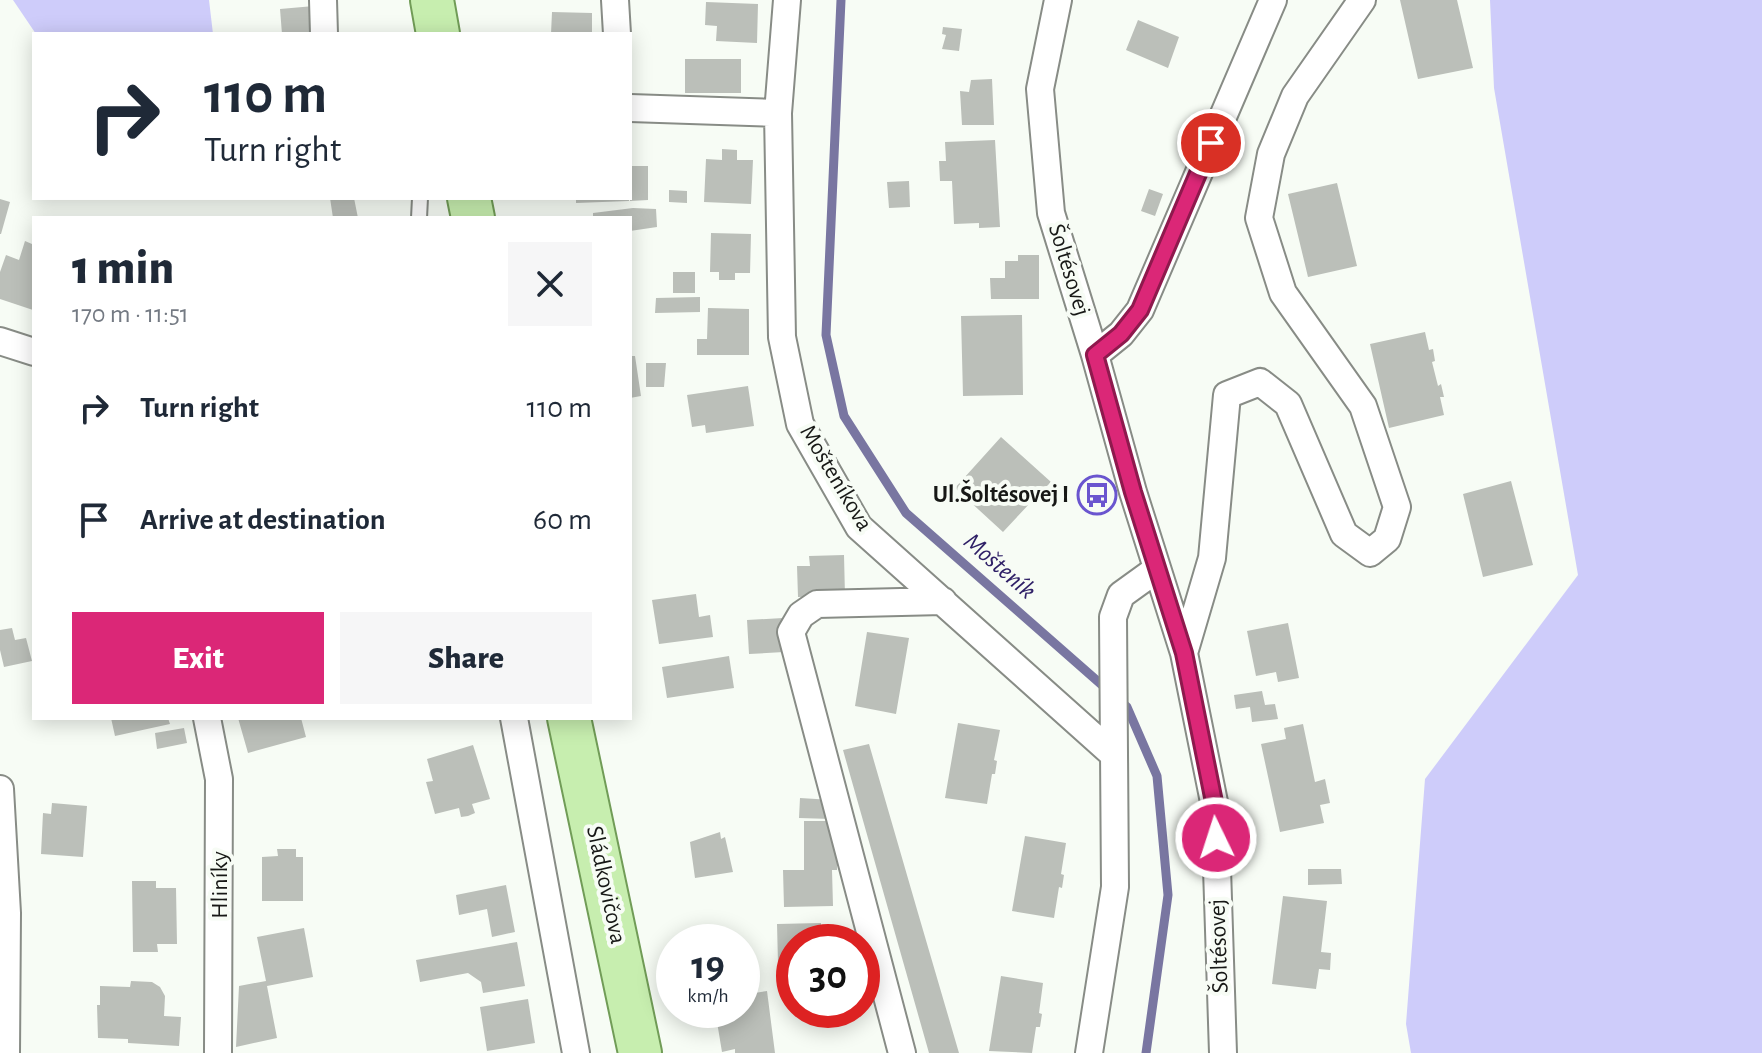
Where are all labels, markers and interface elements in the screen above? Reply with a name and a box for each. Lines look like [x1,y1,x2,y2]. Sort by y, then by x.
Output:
icon: right [72,64,176,168]
text: 110 m [204,67,327,123]
pin [1177,109,1245,177]
icon: arrive [1189,121,1233,165]
text: Turn right [204,132,341,168]
street label: Šoltésovej [1044,221,1095,319]
button: close [508,242,592,326]
text: 1 min [72,245,174,293]
text: 170 m · 11:51 [72,301,189,327]
icon: right [72,386,116,430]
text: Turn right [140,393,259,423]
text: 110 m [527,393,592,423]
street label: Mošteníkova [795,421,877,535]
bus stop icon: Ul.Šoltésovej I [1076,474,1118,516]
place label: Ul.Šoltésovej I [933,479,1069,507]
icon: arrive [72,498,116,542]
text: Arrive at destination [140,505,386,535]
text: 60 m [533,505,592,535]
water label: Mošteník [959,528,1041,604]
button: Exit [72,612,324,704]
button: Share [340,612,592,704]
position arrow [1174,796,1258,880]
street label: Sládkovičova [582,824,630,946]
street label: Hliníky [208,851,232,919]
street label: Šoltésovej [1204,898,1233,994]
speed limit sign: 30 [776,924,880,1028]
text: 19 [691,946,725,986]
text: km/h [687,986,729,1006]

